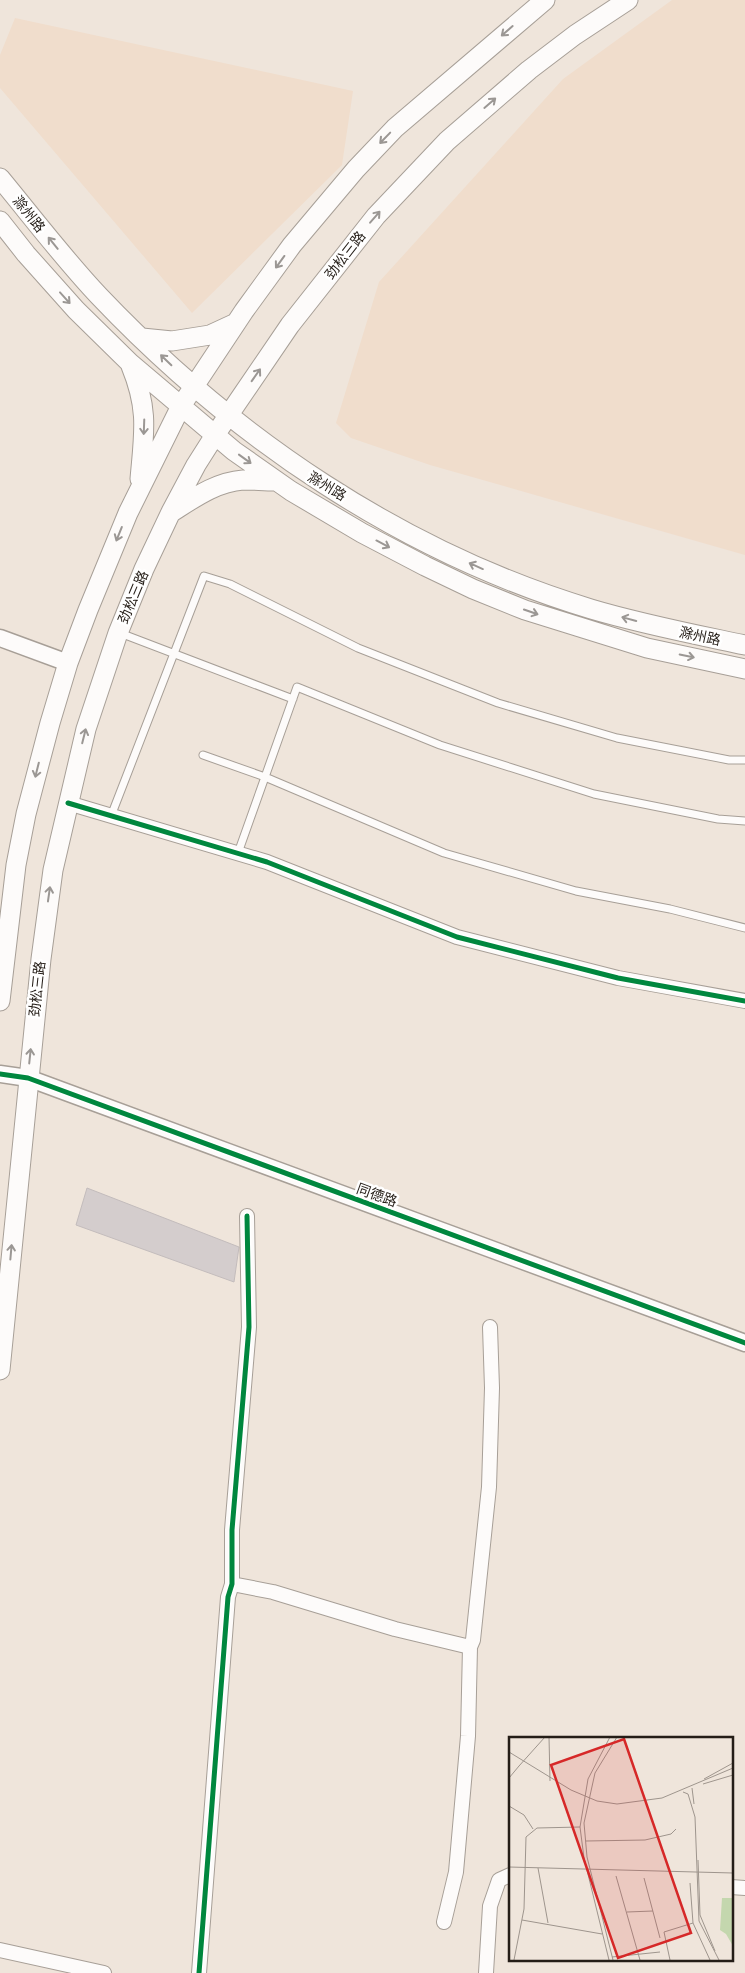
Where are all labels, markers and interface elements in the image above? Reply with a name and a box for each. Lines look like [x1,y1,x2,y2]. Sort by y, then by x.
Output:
one-way arrow [501,26,514,37]
one-way arrow [484,98,497,109]
one-way arrow [379,132,391,145]
street label: 滁州路 [9,192,49,236]
one-way arrow [369,211,380,224]
street label: 劲松三路 [321,227,369,283]
one-way arrow [48,237,59,250]
one-way arrow [275,255,285,269]
one-way arrow [60,291,71,304]
one-way arrow [159,354,172,366]
one-way arrow [251,368,261,382]
one-way arrow [140,419,149,435]
one-way arrow [238,454,251,465]
street label: 滁州路 [304,467,350,505]
one-way arrow [114,526,123,541]
one-way arrow [376,540,390,550]
one-way arrow [469,560,484,570]
street label: 劲松三路 [114,568,152,626]
one-way arrow [523,607,539,617]
one-way arrow [622,614,638,624]
street label: 滁州路 [678,623,722,649]
one-way arrow [679,652,695,662]
one-way arrow [80,728,89,744]
one-way arrow [32,762,41,778]
one-way arrow [45,887,55,903]
street label: 劲松三路 [25,960,49,1018]
one-way arrow [25,1048,35,1064]
street label: 同德路 [354,1179,400,1211]
one-way arrow [6,1244,15,1260]
inset map [509,1737,732,1960]

